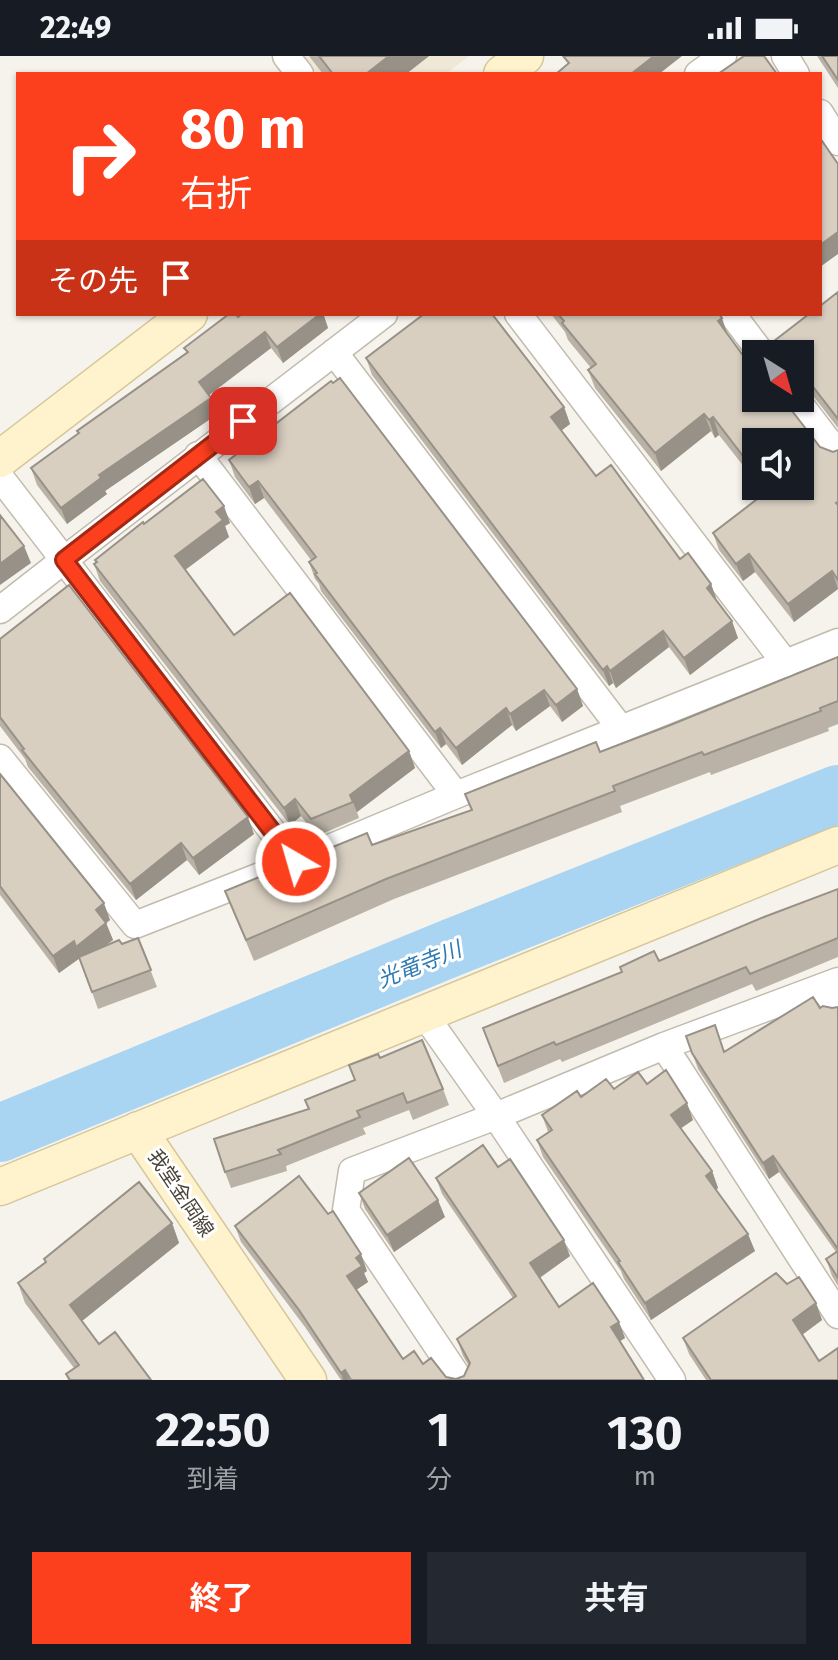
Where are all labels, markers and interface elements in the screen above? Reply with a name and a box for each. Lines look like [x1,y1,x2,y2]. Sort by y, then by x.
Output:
text: 22:49 [40,10,111,46]
text: 80 m [180,96,306,163]
icon: right [48,104,152,208]
text: 右折 [180,172,252,216]
icon: arrive [154,256,198,300]
text: その先 [48,263,138,299]
north arrow [742,340,814,412]
map controls [742,340,814,500]
pin [209,387,277,455]
icon: arrive [221,399,265,443]
button: sound [742,428,814,500]
position arrow [254,820,338,904]
water label: 光竜寺川 [373,935,467,993]
street label: 我堂金岡線 [143,1145,219,1241]
text: 22:50 [155,1401,271,1459]
text: 1 [428,1401,450,1459]
text: 130 [607,1404,683,1462]
text: m [634,1461,656,1492]
text: 到着 [187,1464,239,1495]
text: 分 [426,1464,452,1495]
button: 終了 [32,1552,411,1644]
button: 共有 [427,1552,806,1644]

